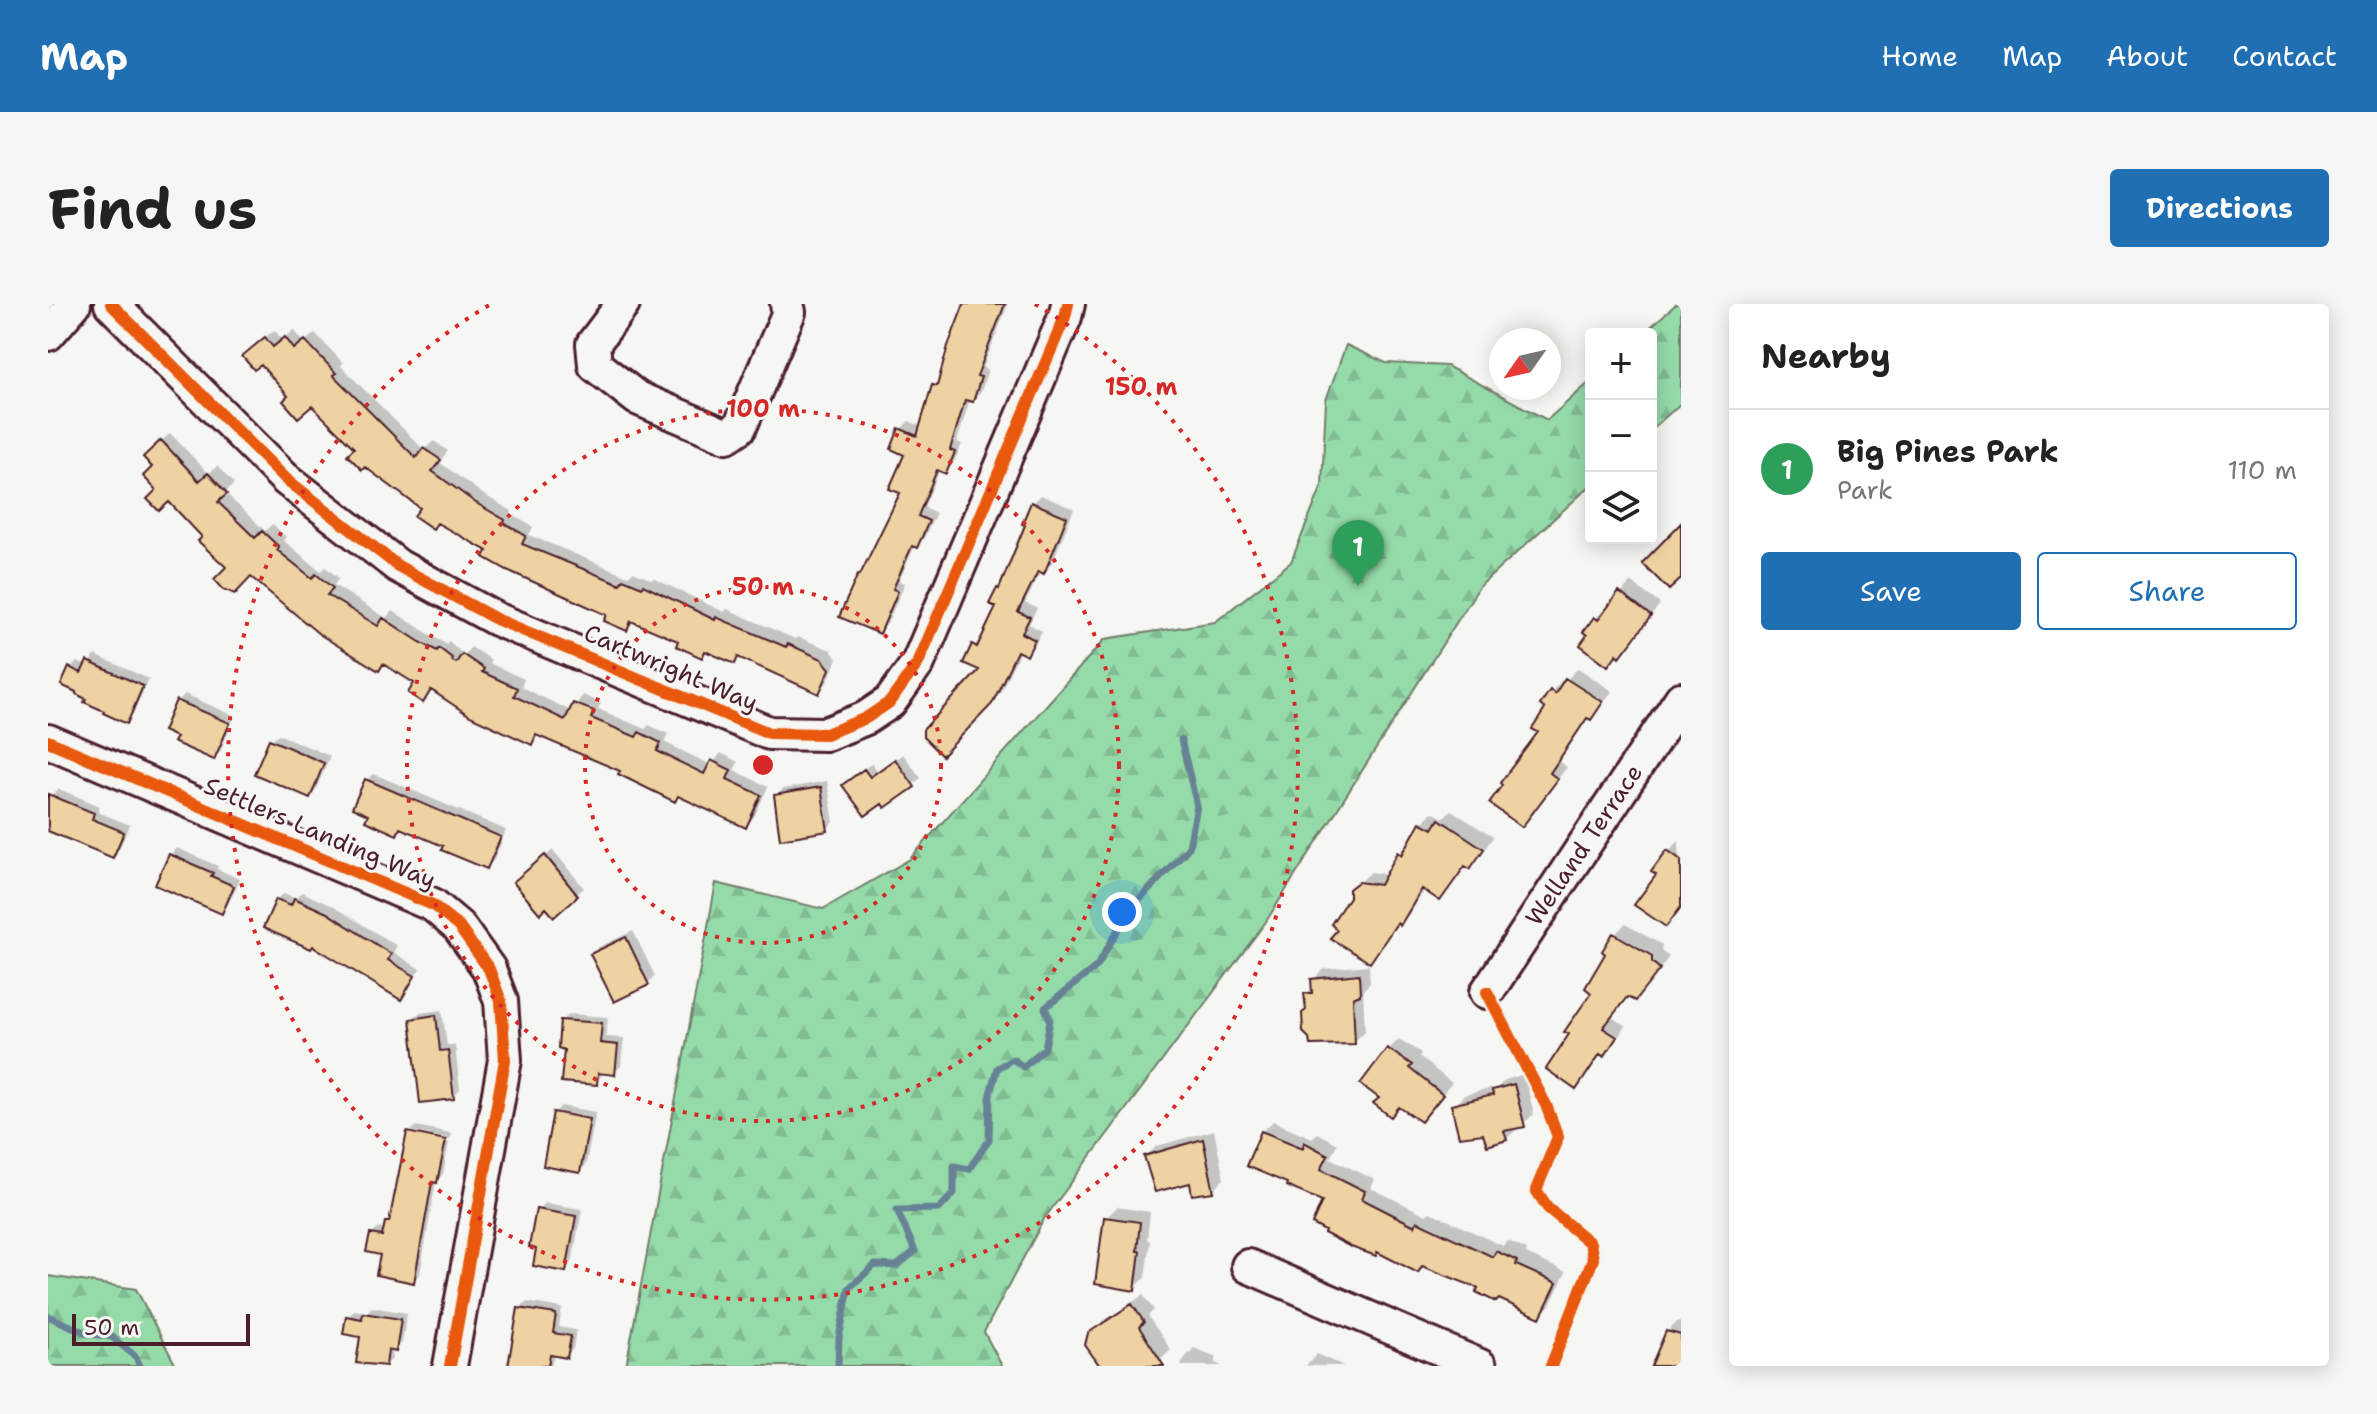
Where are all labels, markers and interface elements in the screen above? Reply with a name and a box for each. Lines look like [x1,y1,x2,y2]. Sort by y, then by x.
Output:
text: Map [40,31,128,82]
text: Home [1881,37,1958,75]
text: Map [2002,37,2062,75]
text: About [2106,37,2188,75]
text: Contact [2232,37,2337,75]
button: Directions [2110,169,2329,247]
text: Find us [48,171,257,246]
north arrow [1489,328,1561,400]
map controls [1585,328,1657,544]
button: + [1585,328,1657,400]
text: Nearby [1761,333,1891,379]
text: 150 m [1105,371,1177,403]
text: 100 m [726,393,800,425]
button: − [1585,400,1657,472]
text: Big Pines Park [1837,431,2059,472]
text: 1 [1781,452,1793,487]
text: 110 m [2227,452,2297,487]
button: layers [1585,472,1657,544]
text: Park [1837,472,1893,507]
pin: 1 [1332,520,1384,586]
button: Save [1761,552,2021,630]
button: Share [2037,552,2297,630]
text: 50 m [732,571,794,603]
street label: Cartwright Way [579,617,763,719]
centre of rings [749,751,777,779]
street label: Welland Terrace [1518,758,1650,932]
street label: Settlers Landing Way [199,770,441,896]
your location [1102,892,1142,932]
scale bar [72,1310,250,1346]
text: 50 m [84,1313,139,1342]

